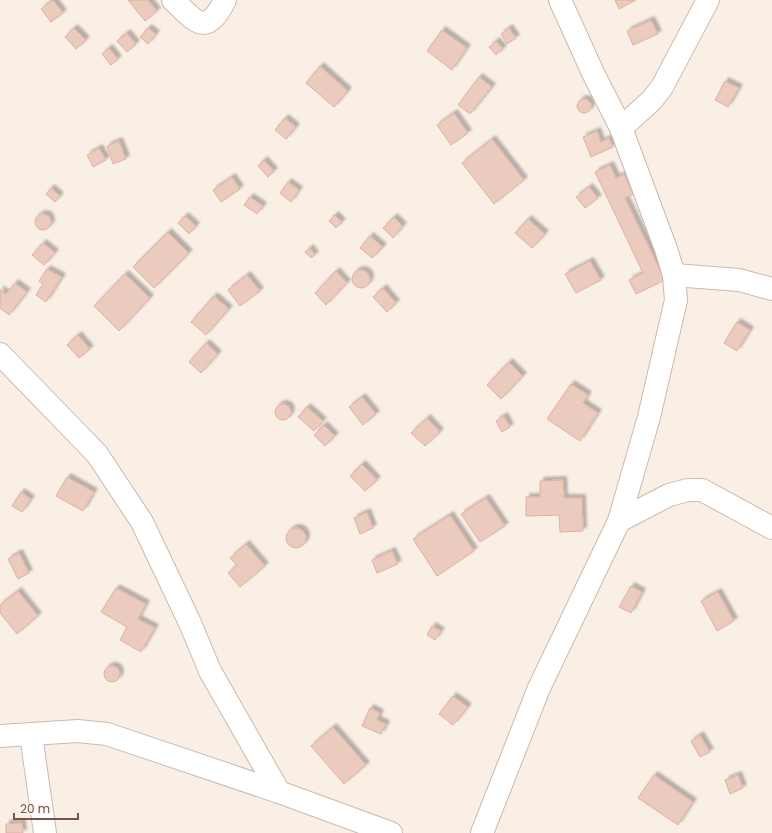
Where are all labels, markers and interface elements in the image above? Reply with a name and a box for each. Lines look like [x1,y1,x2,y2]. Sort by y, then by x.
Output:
scale bar [14,795,78,821]
text: 20 m [20,800,50,817]

